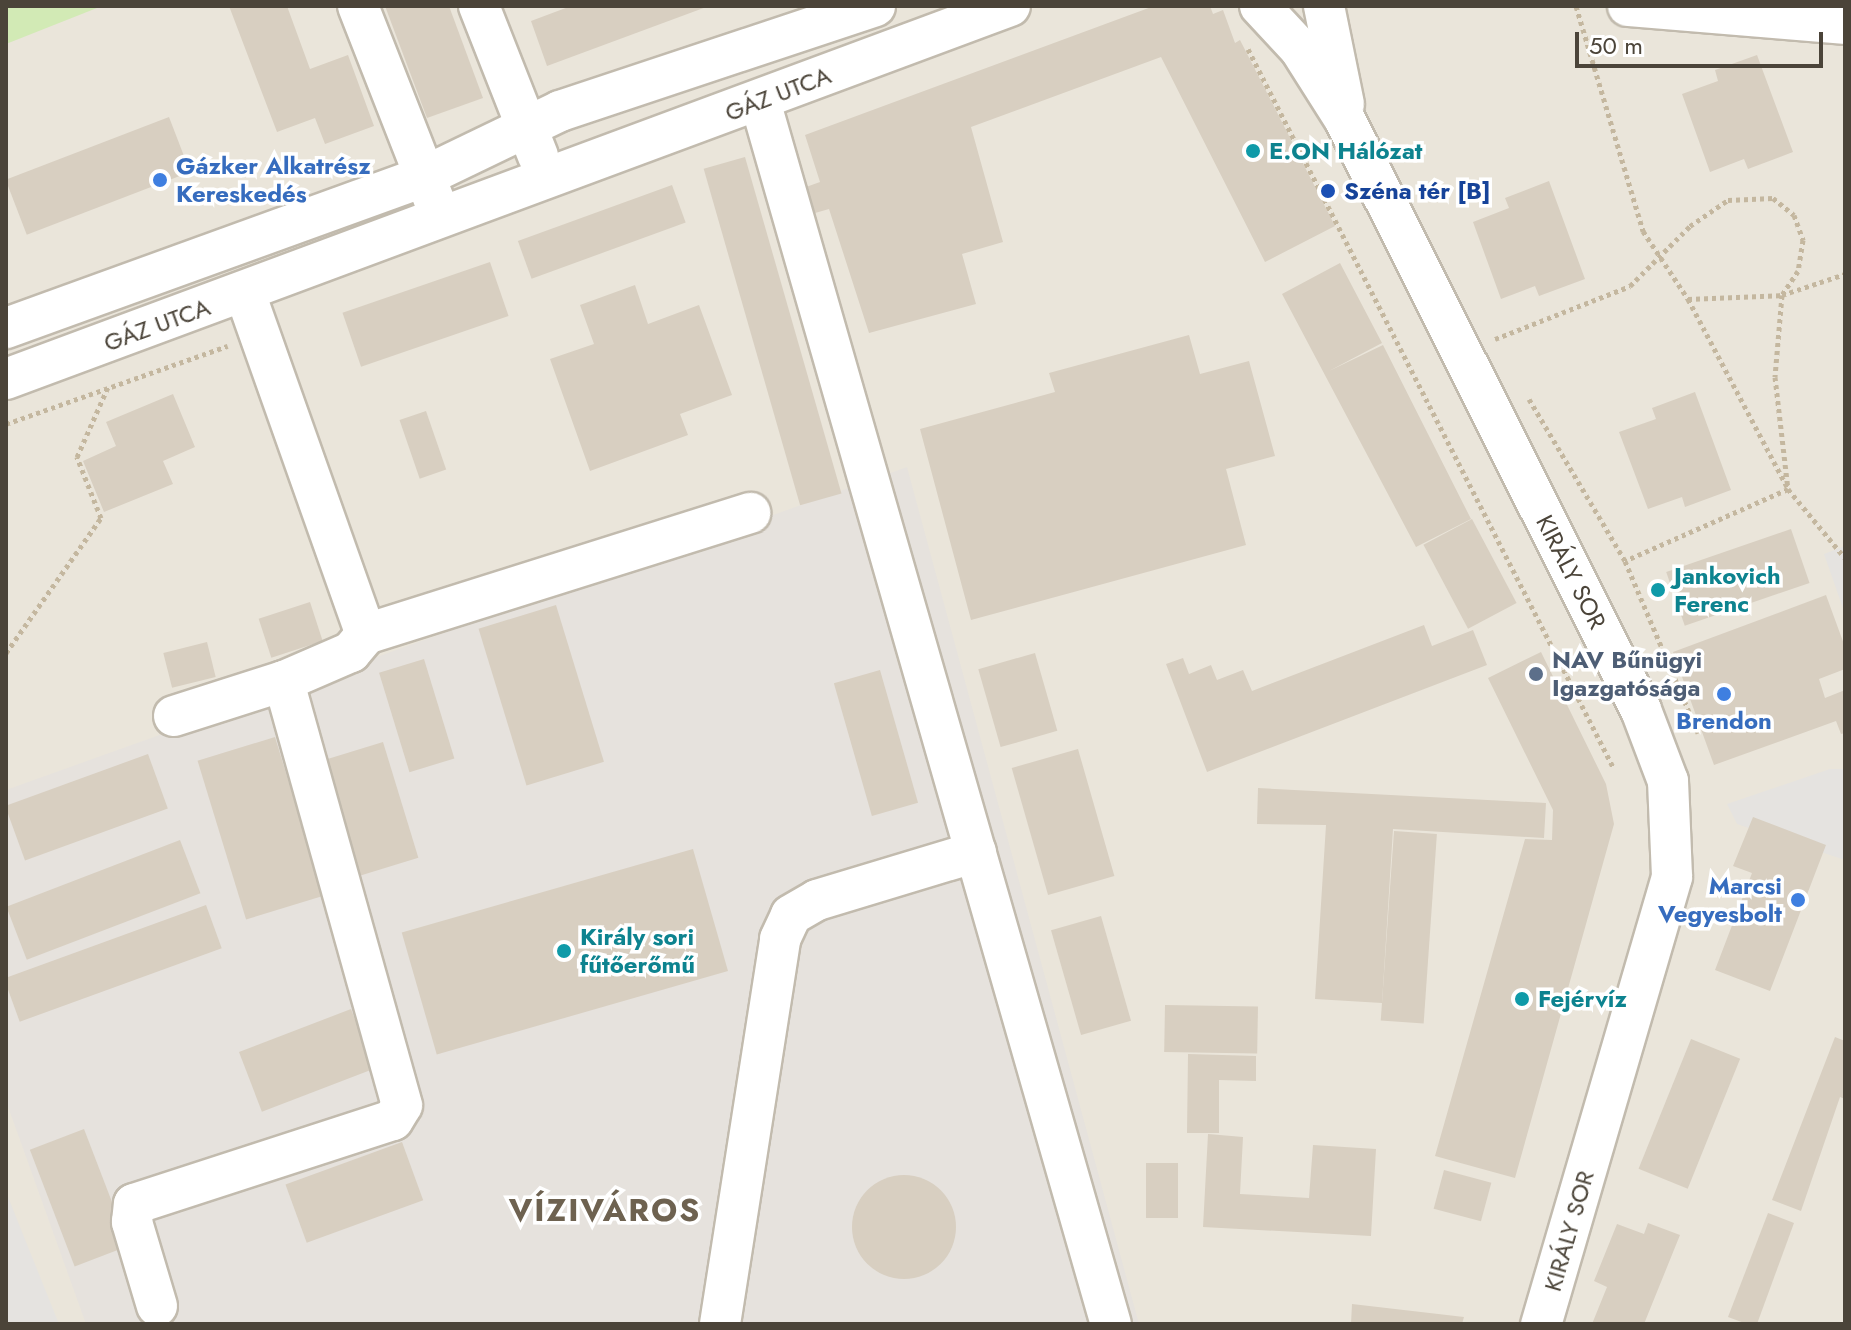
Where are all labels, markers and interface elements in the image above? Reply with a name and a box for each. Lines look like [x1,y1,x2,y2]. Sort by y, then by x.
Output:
scale bar [1579,16,1827,66]
text: 50 m [1589,28,1643,63]
street label: GÁZ UTCA [721,61,835,127]
place label: E.ON Hálózat [1269,137,1422,165]
marker: E.ON Hálózat [1244,142,1262,160]
place label: Gázker Alkatrész Kereskedés [176,152,371,208]
marker: Gázker Alkatrész Kereskedés [151,171,169,189]
place label: Széna tér [B] [1344,177,1491,205]
marker: Széna tér [B] [1319,182,1337,200]
street label: GÁZ UTCA [100,293,214,357]
street label: KIRÁLY SOR [1530,510,1612,634]
place label: Jankovich Ferenc [1674,562,1781,618]
marker: Jankovich Ferenc [1649,581,1667,599]
place label: NAV Bűnügyi Igazgatósága [1552,646,1702,702]
marker: NAV Bűnügyi Igazgatósága [1527,665,1545,683]
marker: Brendon [1715,685,1733,703]
place label: Brendon [1676,707,1772,735]
place label: Marcsi Vegyesbolt [1658,872,1782,928]
marker: Marcsi Vegyesbolt [1789,891,1807,909]
place label: Király sori fűtőerőmű [580,923,695,979]
marker: Király sori fűtőerőmű [555,942,573,960]
place label: Fejérvíz [1538,985,1627,1013]
marker: Fejérvíz [1513,990,1531,1008]
street label: KIRÁLY SOR [1538,1167,1600,1295]
district label: VÍZIVÁROS [509,1191,701,1229]

